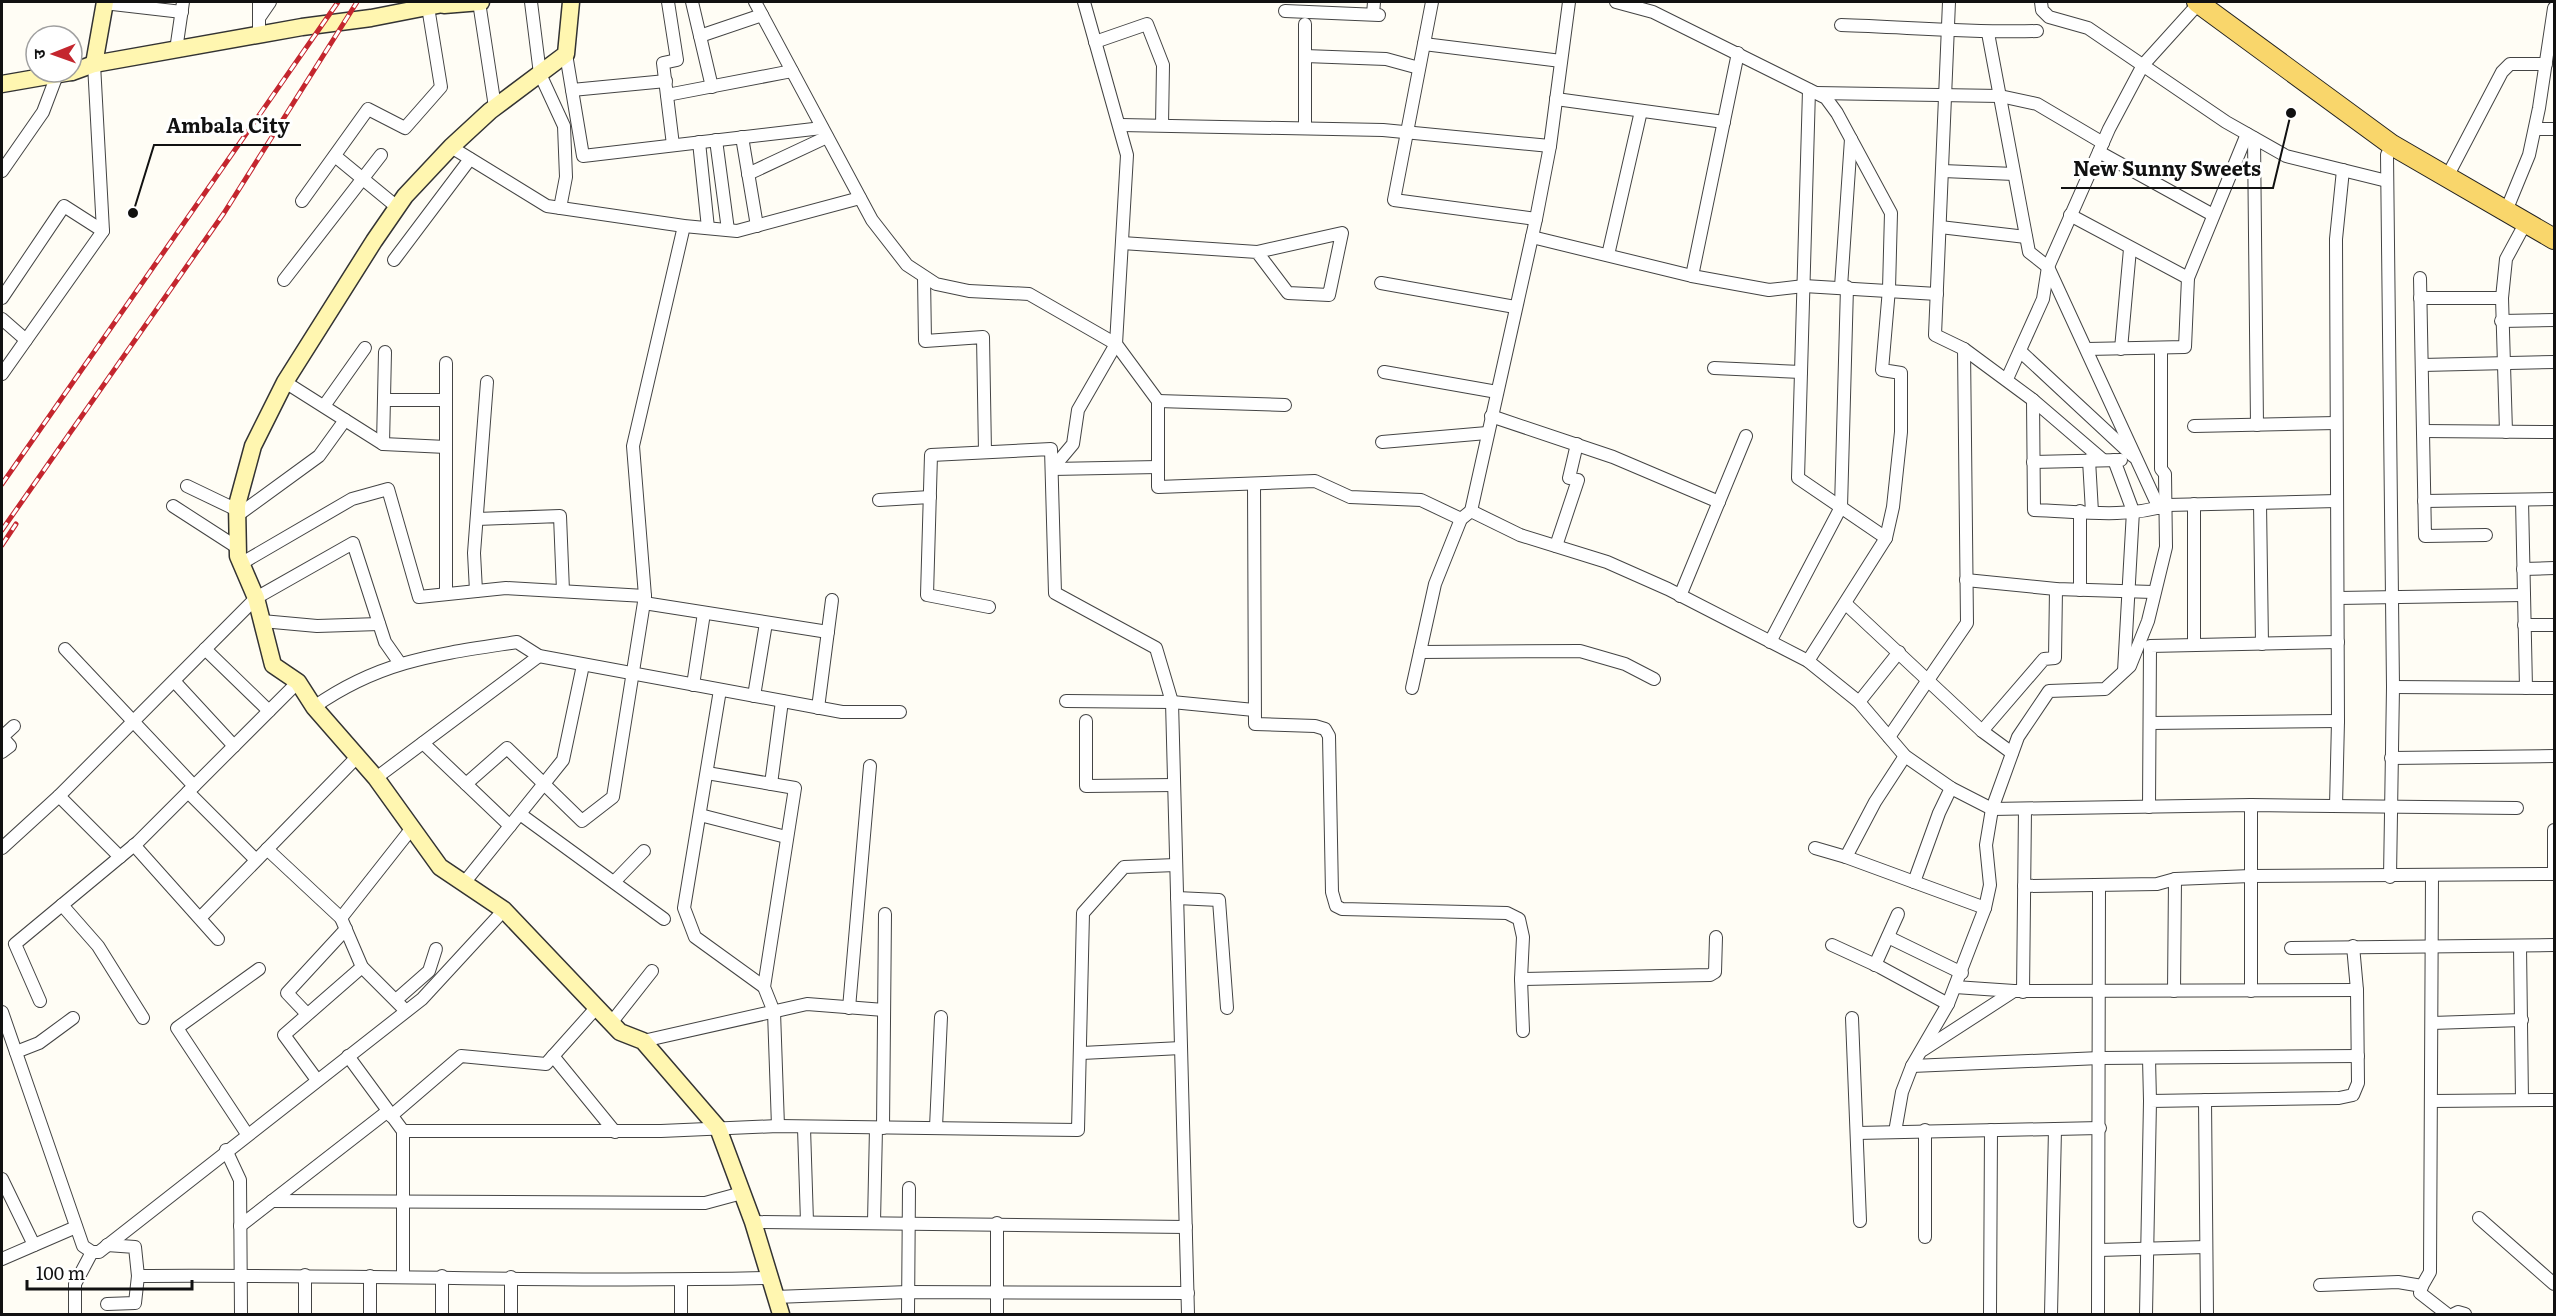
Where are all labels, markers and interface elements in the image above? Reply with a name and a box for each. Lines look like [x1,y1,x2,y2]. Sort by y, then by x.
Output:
north arrow [24,24,84,84]
text: उ [26,49,50,59]
callout: Ambala City [154,107,301,145]
text: Ambala City [166,109,290,139]
callout: New Sunny Sweets [2061,150,2273,188]
text: New Sunny Sweets [2073,152,2261,182]
scale bar [27,1253,192,1291]
text: 100 m [36,1259,85,1286]

